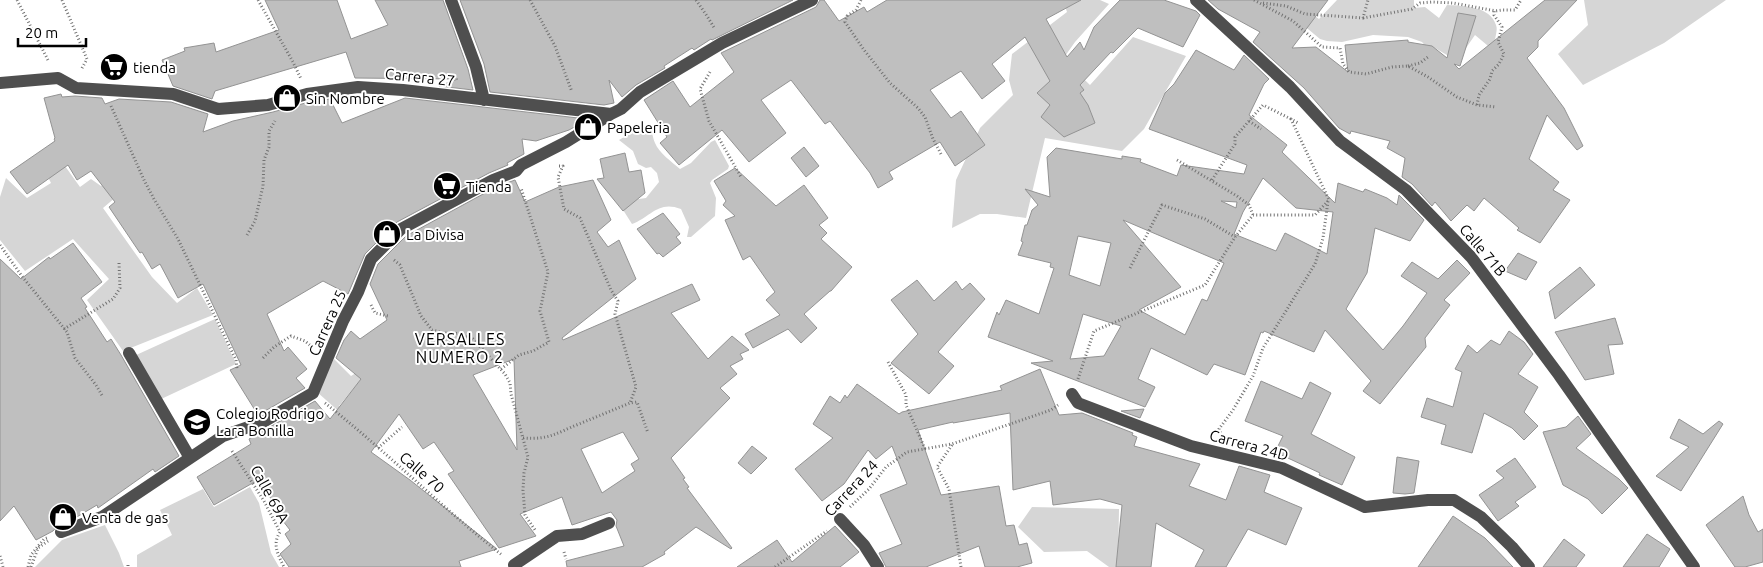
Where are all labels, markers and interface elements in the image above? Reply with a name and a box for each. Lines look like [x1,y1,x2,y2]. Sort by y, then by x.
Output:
scale bar [18,15,85,47]
text: 20 m [25,24,58,41]
supermarket icon: tienda [99,52,129,82]
place label: tienda [133,59,176,76]
street label: Carrera 27 [384,65,456,89]
shop icon: Sin Nombre [272,83,302,113]
place label: Sin Nombre [306,90,385,107]
shop icon: Papeleria [573,112,603,142]
place label: Papeleria [607,119,670,136]
supermarket icon: Tienda [432,171,462,201]
place label: Tienda [466,178,512,195]
shop icon: La Divisa [372,219,402,249]
street label: Calle 71B [1456,220,1510,280]
place label: La Divisa [406,226,464,243]
street label: Carrera 25 [305,287,349,359]
district label: VERSALLES NUMERO 2 [415,330,505,366]
place label: Colegio Rodrigo Lara Bonilla [216,405,324,439]
school or university icon: Colegio Rodrigo Lara Bonilla [182,407,212,437]
street label: Carrera 24D [1208,426,1290,464]
street label: Calle 70 [396,448,448,496]
street label: Carrera 24 [821,456,881,520]
street label: Calle 69A [247,462,293,526]
shop icon: Venta de gas [48,502,78,532]
place label: Venta de gas [82,509,168,526]

